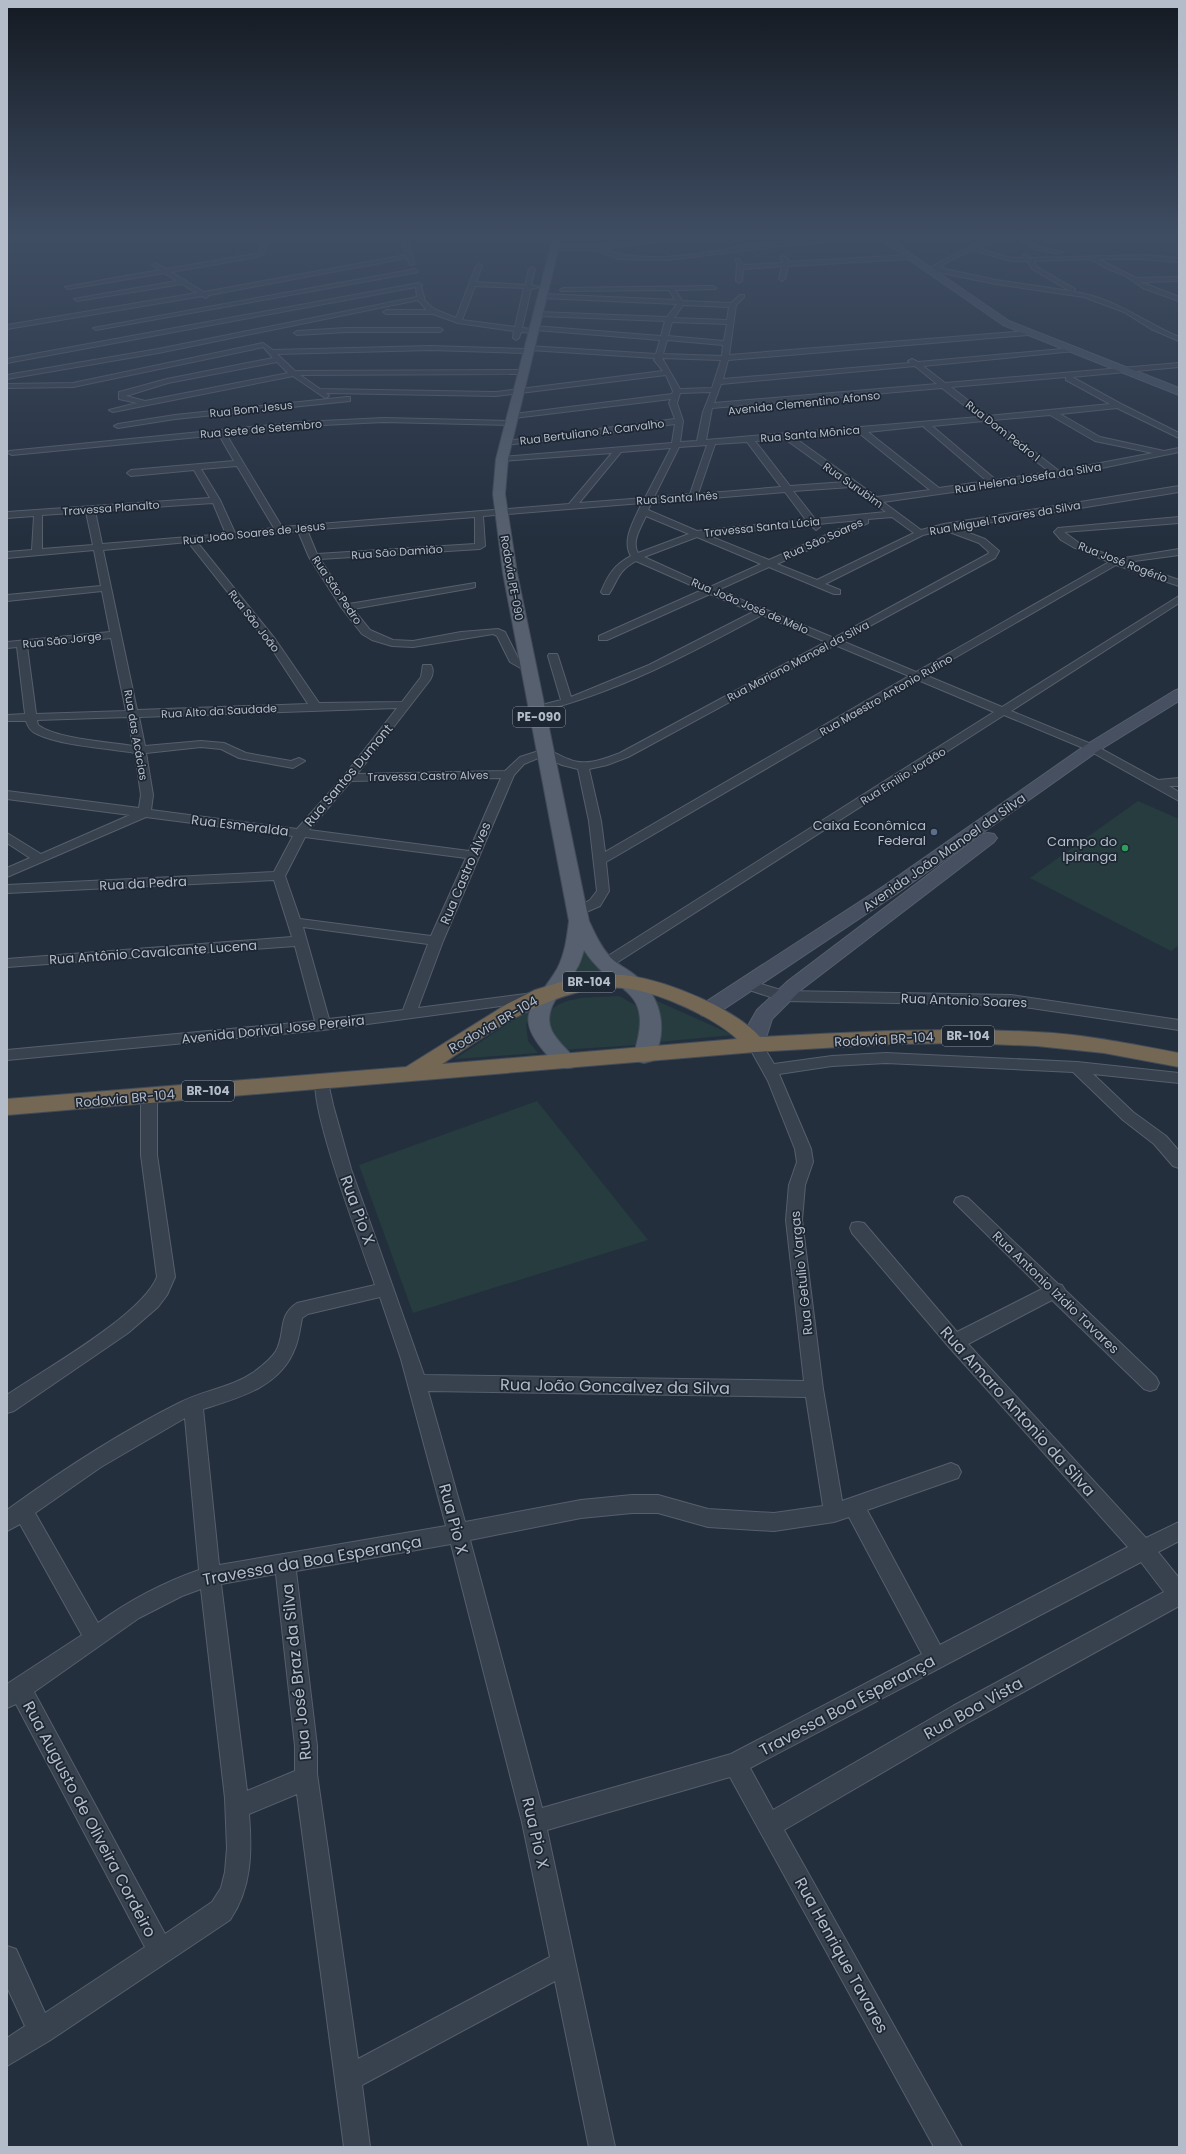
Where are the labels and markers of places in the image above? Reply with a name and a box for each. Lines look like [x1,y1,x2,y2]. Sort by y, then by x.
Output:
place label: Caixa Econômica Federal [813,816,926,850]
marker: Caixa Econômica Federal [929,827,939,837]
place label: Campo do Ipiranga [1047,832,1117,866]
marker: Campo do Ipiranga [1120,843,1130,853]

